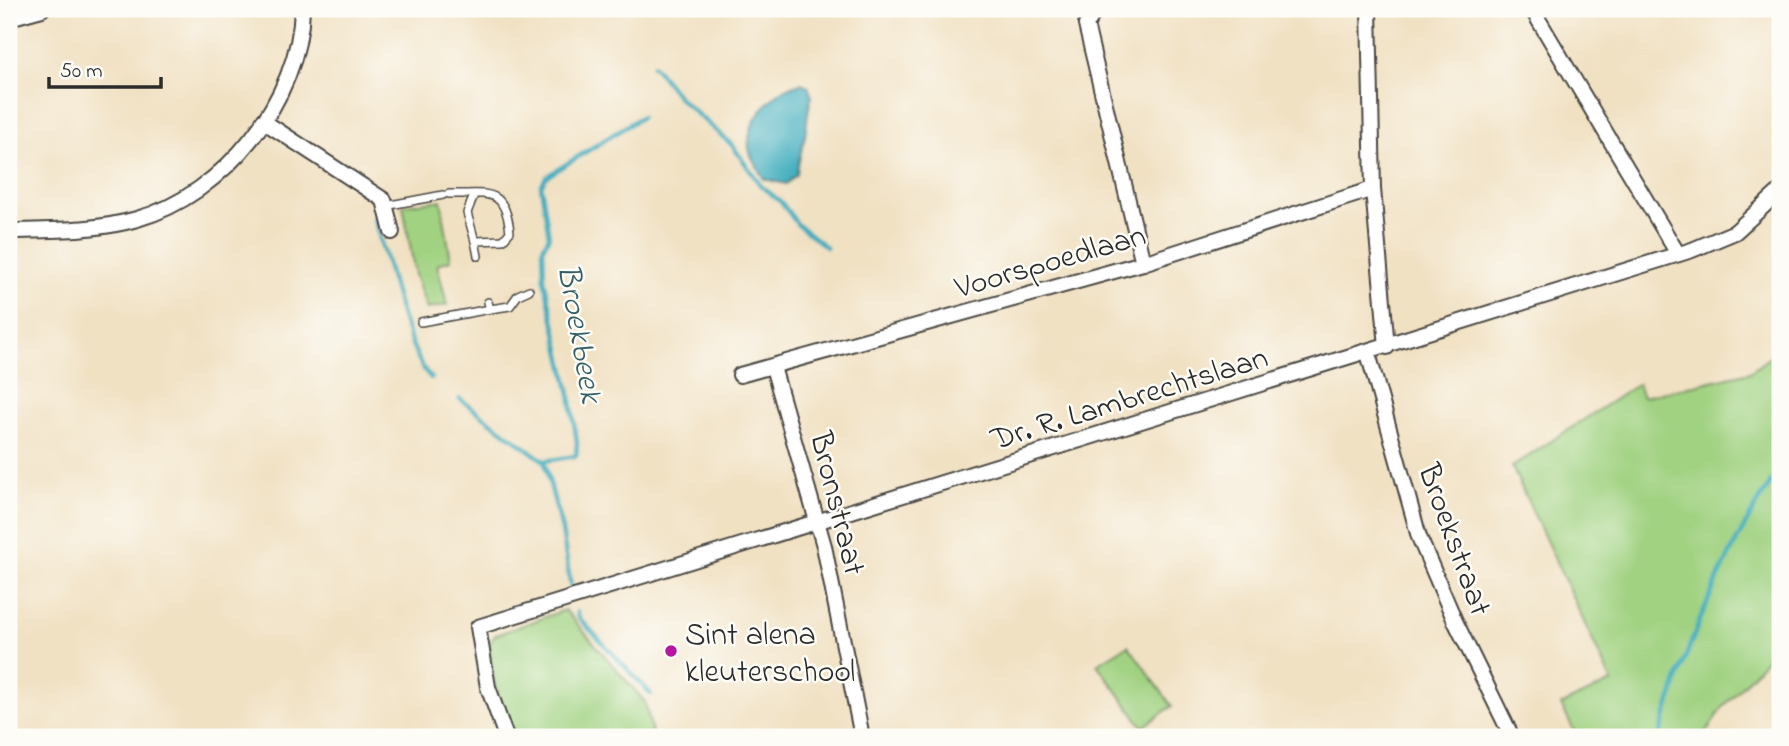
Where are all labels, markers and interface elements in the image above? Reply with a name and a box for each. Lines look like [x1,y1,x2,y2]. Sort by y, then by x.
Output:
scale bar [49,46,161,90]
text: 50 m [60,57,103,87]
street label: Voorspoedlaan [949,214,1152,313]
water label: Broekbeek [542,260,614,408]
street label: Dr. R. Lambrechtslaan [985,336,1274,465]
street label: Bronstraat [795,426,876,581]
street label: Broekstraat [1403,457,1502,623]
place label: Sint alena kleuterschool [685,613,855,697]
marker: Sint alena kleuterschool [663,643,679,659]

